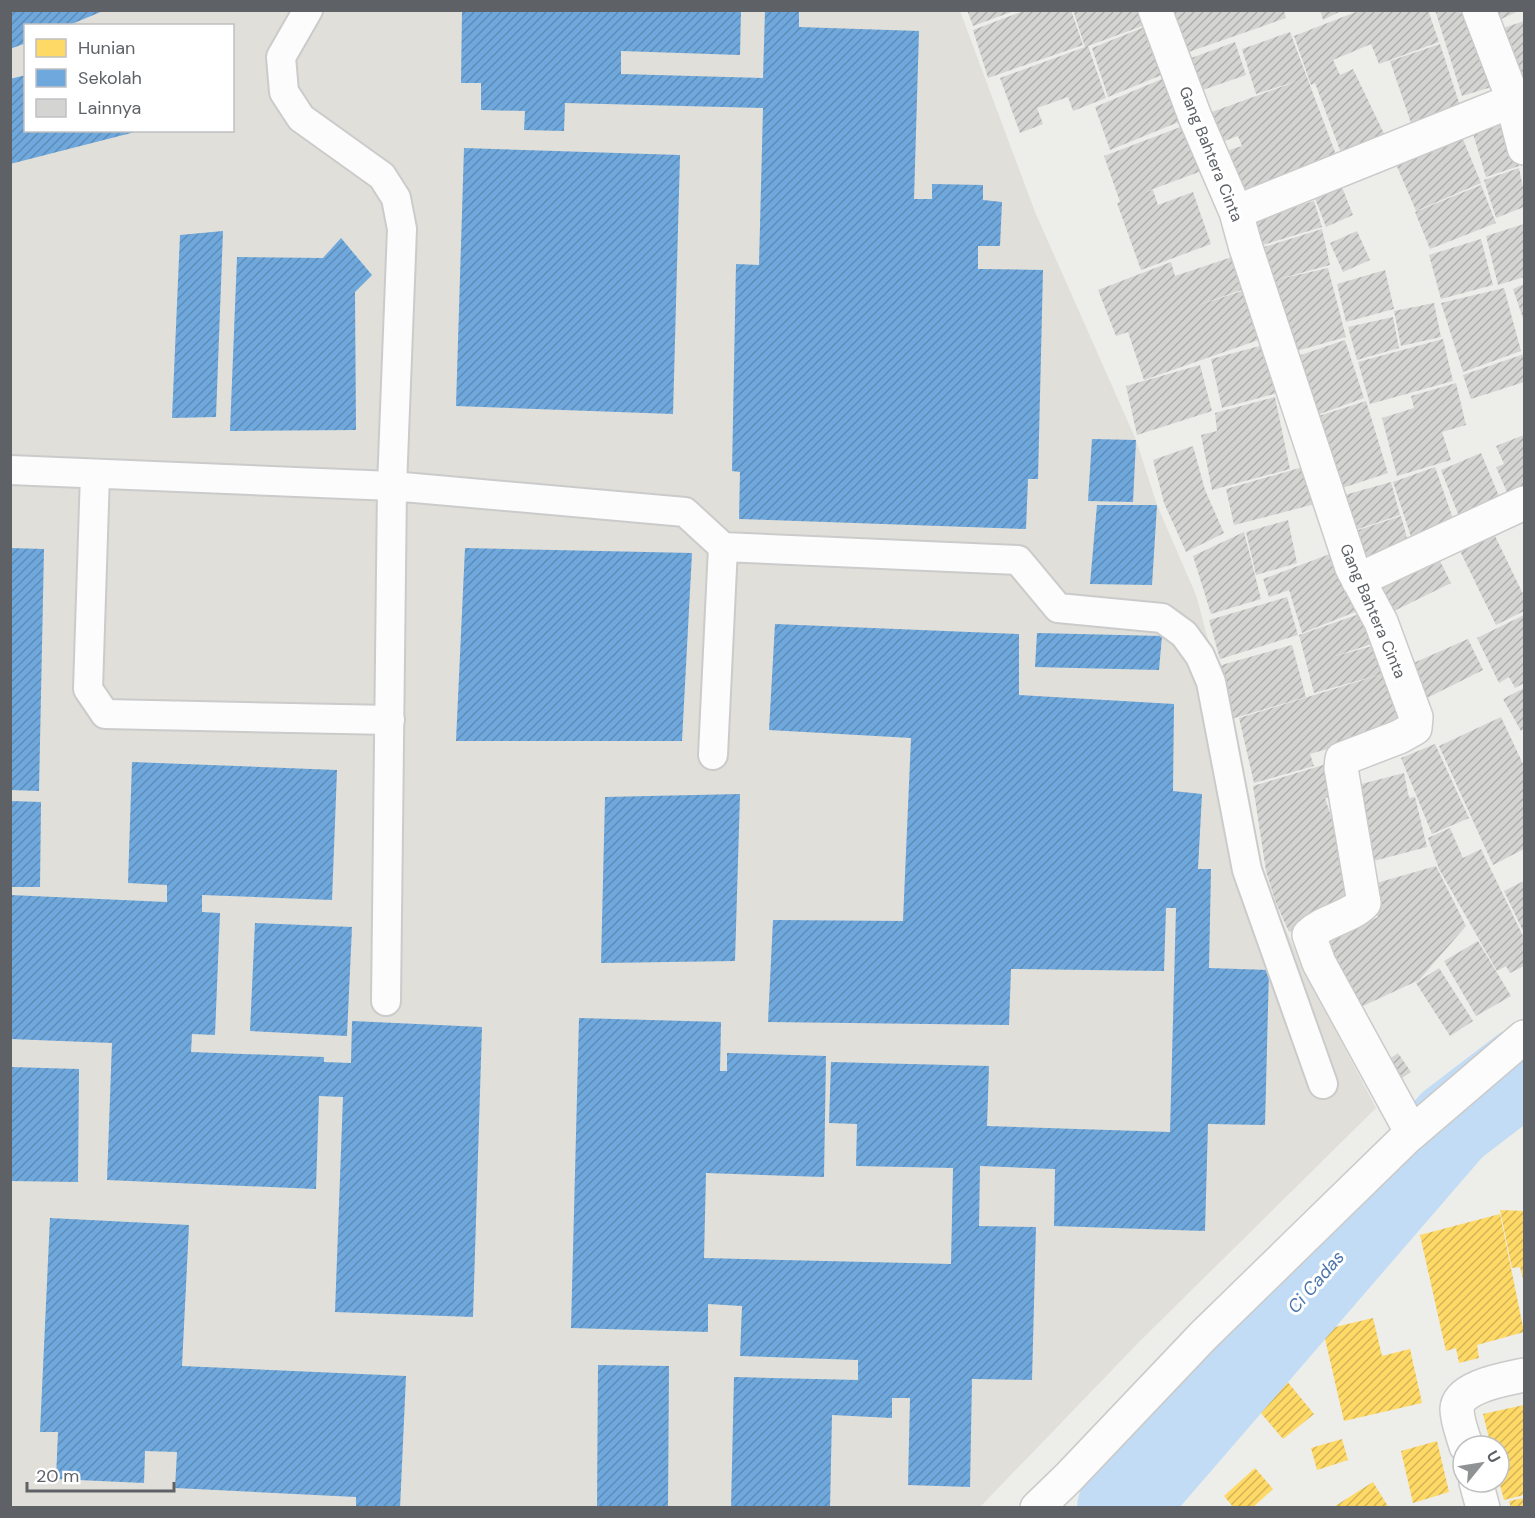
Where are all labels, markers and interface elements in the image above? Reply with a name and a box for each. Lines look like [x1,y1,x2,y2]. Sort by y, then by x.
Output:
legend [24,24,234,132]
text: Hunian [78,36,135,60]
text: Sekolah [78,66,142,90]
street label: Gang Bahtera Cinta [1174,83,1248,225]
text: Lainnya [78,96,141,120]
street label: Gang Bahtera Cinta [1335,541,1411,681]
water label: Ci Cadas [1282,1246,1350,1318]
north arrow [1451,1434,1511,1494]
text: U [1482,1447,1505,1467]
scale bar [27,1455,174,1493]
text: 20 m [36,1464,79,1488]

